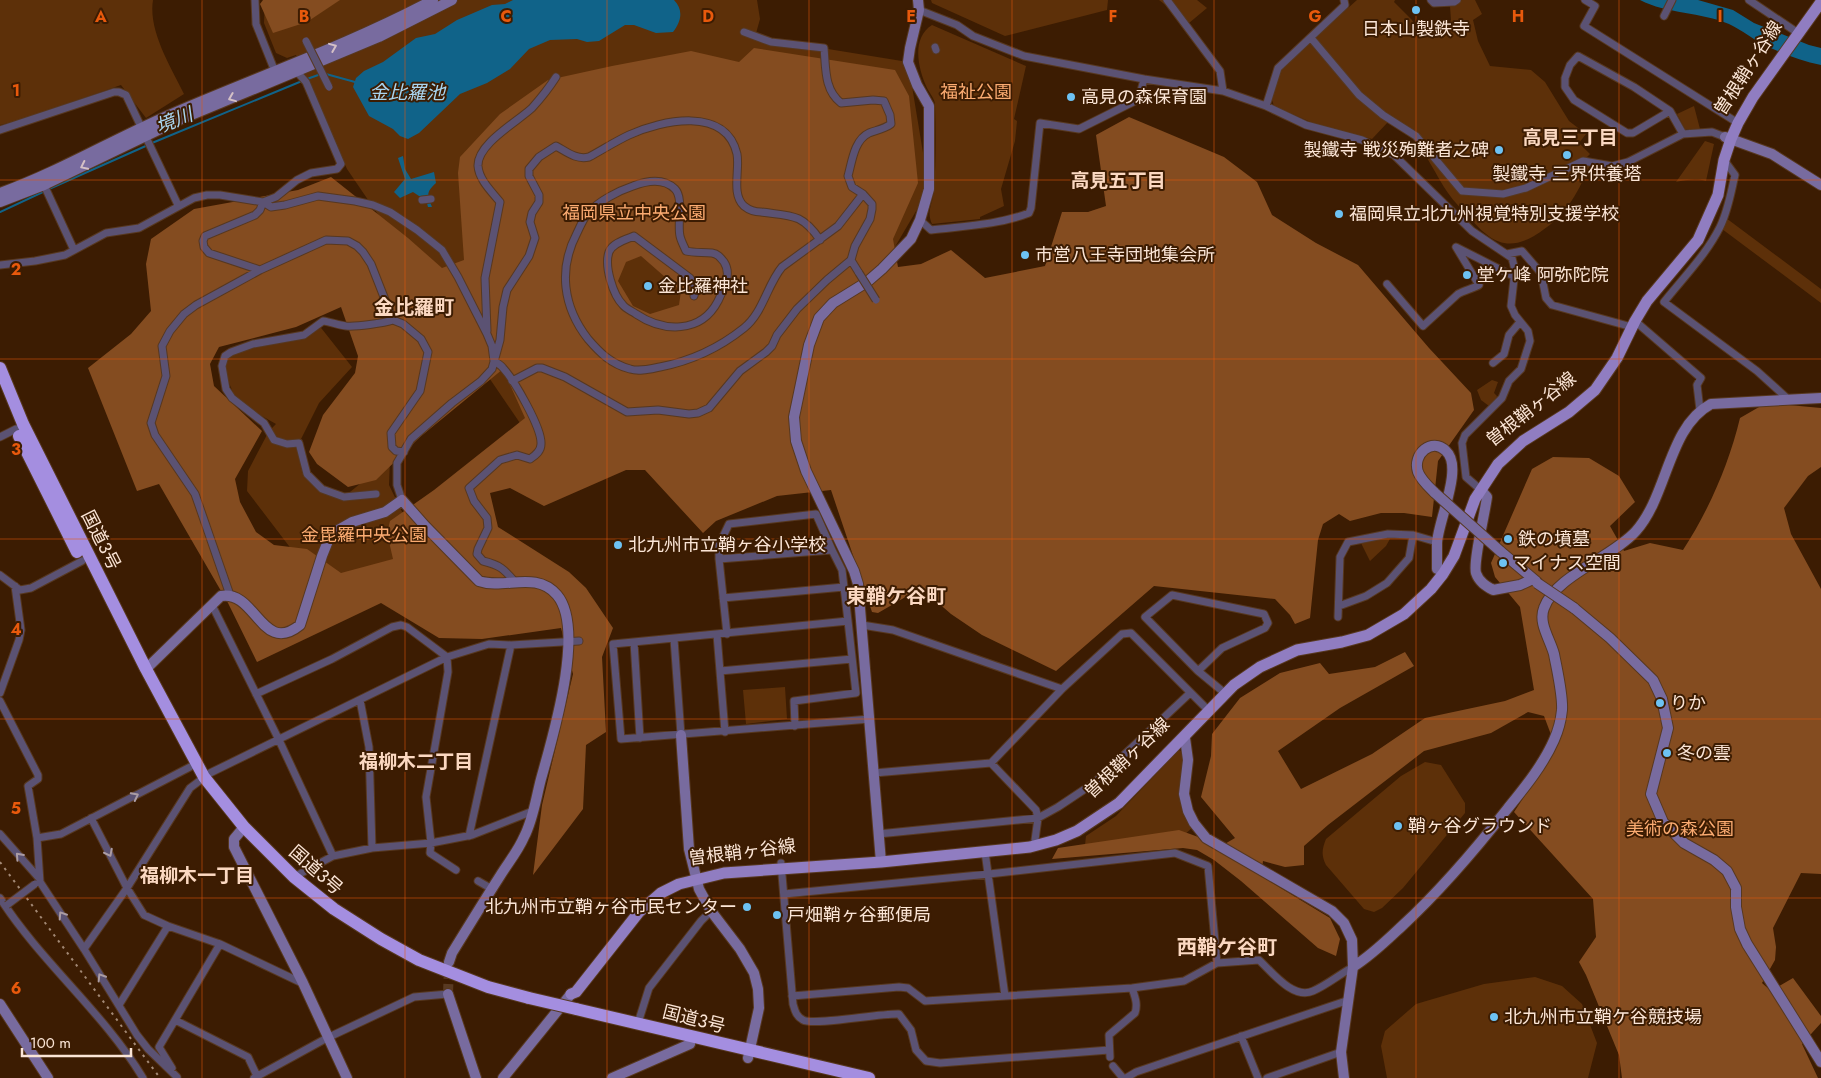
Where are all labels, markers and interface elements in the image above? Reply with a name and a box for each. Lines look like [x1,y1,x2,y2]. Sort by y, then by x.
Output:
marker: 日本山製鉄寺 [1410,4,1422,16]
text: A [94,5,107,28]
text: B [299,5,309,28]
text: C [500,5,512,28]
text: D [702,5,714,28]
text: E [906,5,916,28]
text: F [1109,5,1117,28]
text: G [1308,5,1322,28]
text: H [1512,5,1524,28]
text: I [1717,5,1723,28]
place label: 日本山製鉄寺 [1362,16,1470,42]
street label: 曽根鞘ヶ谷線 [1708,16,1788,120]
one-way arrow [328,43,337,54]
text: 1 [12,79,20,102]
water label: 金比羅池 [369,79,447,106]
park label: 福祉公園 [940,79,1012,105]
place label: 高見の森保育園 [1081,84,1207,110]
marker: 高見の森保育園 [1065,91,1077,103]
one-way arrow [228,93,236,103]
water label: 境川 [152,100,199,140]
district label: 高見三丁目 [1522,124,1618,151]
place label: 製鐵寺 戦災殉難者之碑 [1304,137,1489,163]
marker: 製鐵寺 戦災殉難者之碑 [1493,144,1505,156]
marker: 製鐵寺 三界供養塔 [1561,149,1573,161]
one-way arrow [80,159,89,170]
place label: 製鐵寺 三界供養塔 [1492,161,1642,187]
district label: 高見五丁目 [1070,167,1166,194]
park label: 福岡県立中央公園 [562,200,706,226]
place label: 福岡県立北九州視覚特別支援学校 [1349,201,1619,227]
marker: 福岡県立北九州視覚特別支援学校 [1333,208,1345,220]
place label: 市営八王寺団地集会所 [1035,242,1215,268]
marker: 市営八王寺団地集会所 [1019,249,1031,261]
text: 2 [11,258,21,281]
place label: 堂ケ峰 阿弥陀院 [1477,262,1608,288]
marker: 堂ケ峰 阿弥陀院 [1461,269,1473,281]
place label: 金比羅神社 [658,273,748,299]
marker: 金比羅神社 [642,280,654,292]
district label: 金比羅町 [374,293,454,322]
street label: 曽根鞘ヶ谷線 [1480,366,1582,452]
text: 3 [11,438,21,461]
street label: 国道3号 [75,506,127,574]
park label: 金毘羅中央公園 [301,522,427,548]
place label: 鉄の墳墓 [1518,526,1590,552]
place label: 北九州市立鞘ヶ谷小学校 [628,532,826,558]
marker: 鉄の墳墓 [1502,533,1514,545]
marker: 北九州市立鞘ヶ谷小学校 [612,539,624,551]
place label: マイナス空間 [1513,550,1621,576]
marker: マイナス空間 [1497,557,1509,569]
district label: 東鞘ケ谷町 [846,582,946,611]
text: 4 [10,618,22,641]
place label: りか [1670,690,1706,716]
marker: りか [1654,697,1666,709]
street label: 曽根鞘ヶ谷線 [1079,712,1175,804]
place label: 冬の雲 [1677,740,1731,766]
marker: 冬の雲 [1661,747,1673,759]
district label: 福柳木二丁目 [359,748,473,775]
one-way arrow [130,791,139,802]
text: 5 [11,797,21,820]
place label: 鞘ヶ谷グラウンド [1408,813,1552,839]
park label: 美術の森公園 [1626,816,1734,842]
marker: 鞘ヶ谷グラウンド [1392,820,1404,832]
street label: 曽根鞘ヶ谷線 [687,833,797,871]
street label: 国道3号 [283,839,349,901]
one-way arrow [103,848,113,857]
one-way arrow [16,852,25,861]
district label: 福柳木一丁目 [140,862,254,889]
place label: 北九州市立鞘ヶ谷市民センター [485,894,737,920]
marker: 北九州市立鞘ヶ谷市民センター [741,901,753,913]
place label: 戸畑鞘ヶ谷郵便局 [787,902,931,928]
marker: 戸畑鞘ヶ谷郵便局 [771,909,783,921]
one-way arrow [59,912,68,921]
district label: 西鞘ケ谷町 [1177,933,1277,962]
one-way arrow [98,973,108,982]
text: 6 [11,977,21,1000]
street label: 国道3号 [660,999,728,1039]
place label: 北九州市立鞘ケ谷競技場 [1504,1004,1702,1030]
marker: 北九州市立鞘ケ谷競技場 [1488,1011,1500,1023]
scale bar [22,1026,131,1058]
text: 100 m [30,1032,71,1054]

